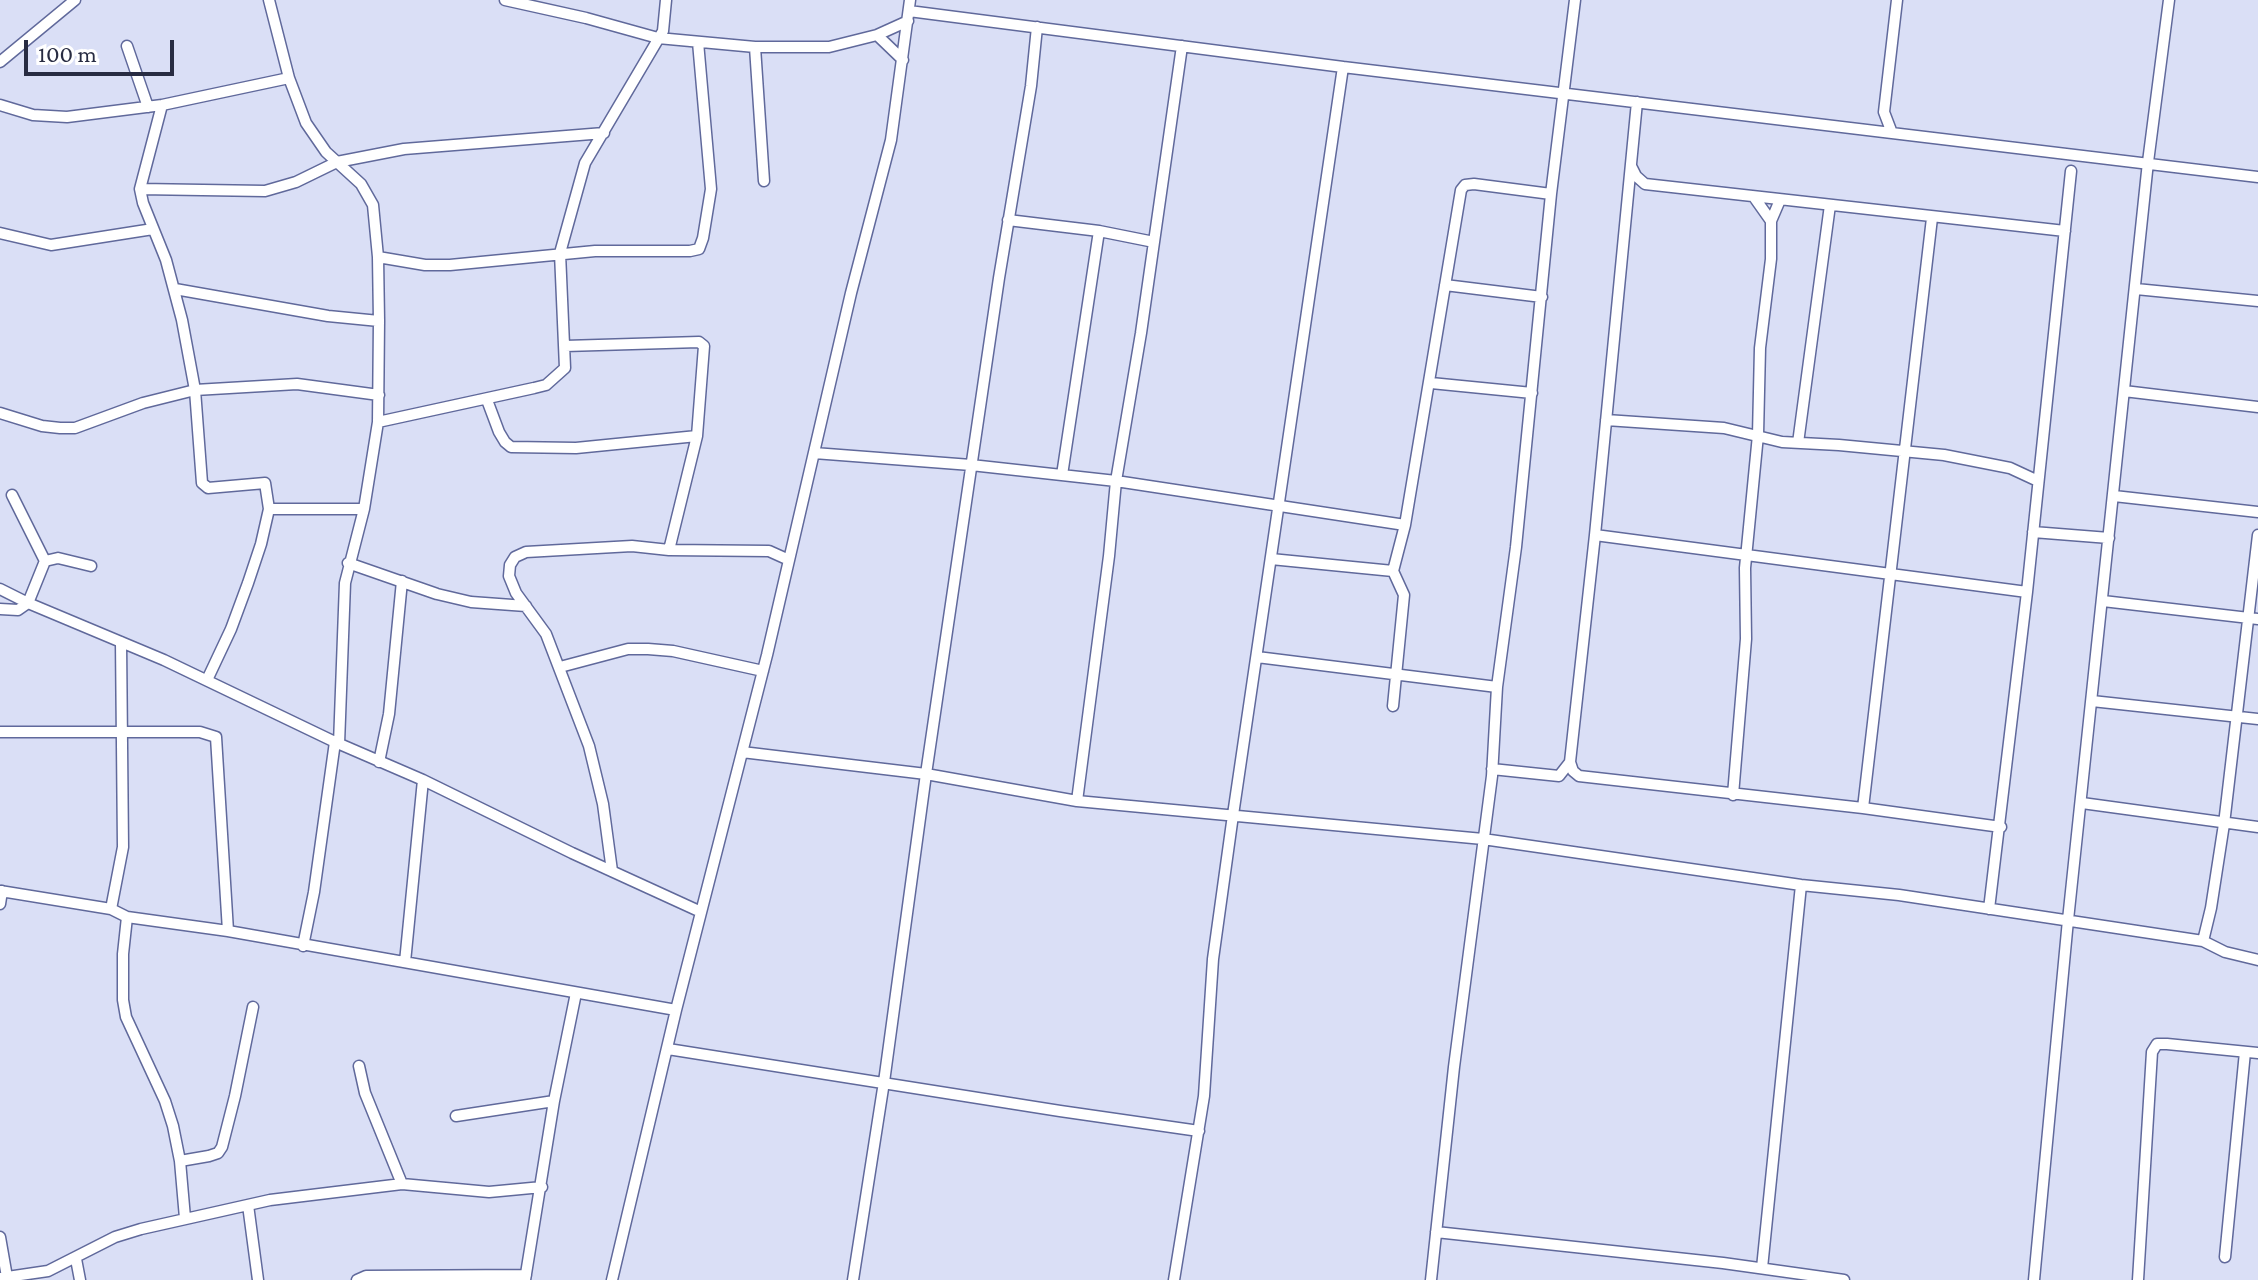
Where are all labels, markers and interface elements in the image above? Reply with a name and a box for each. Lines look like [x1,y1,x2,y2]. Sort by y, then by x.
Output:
scale bar [28,24,178,74]
text: 100 m [38,40,97,67]

